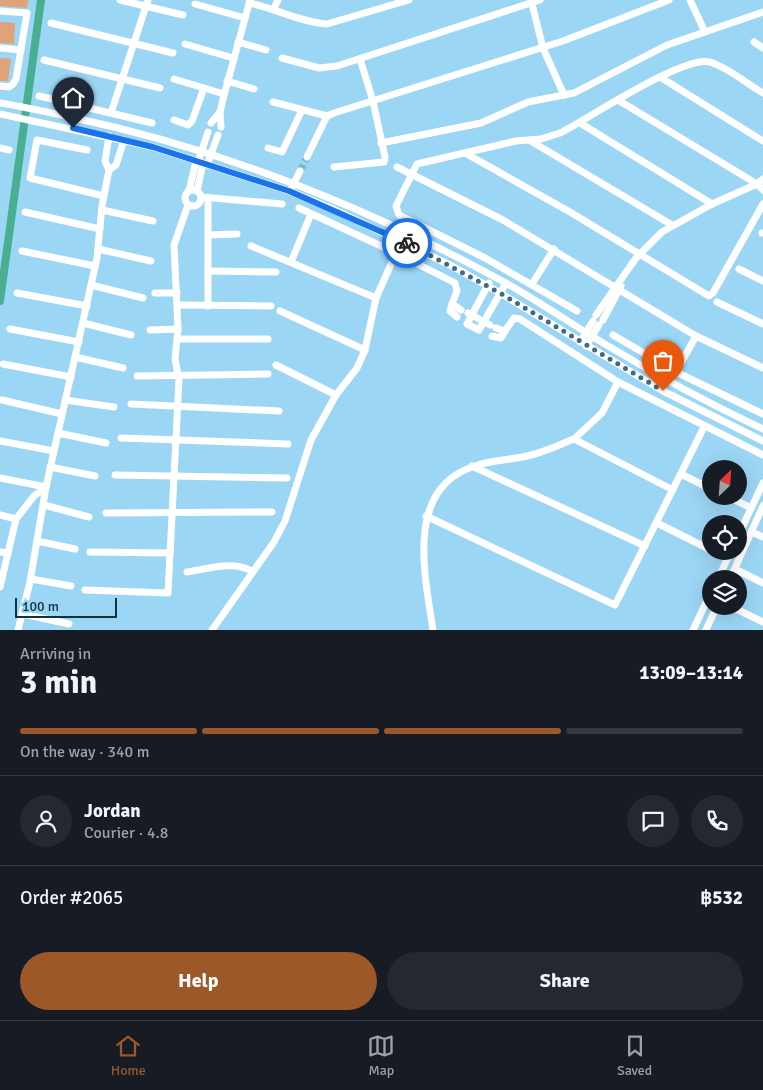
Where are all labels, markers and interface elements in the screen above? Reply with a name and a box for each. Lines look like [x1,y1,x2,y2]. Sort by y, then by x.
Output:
pin [52,77,94,128]
icon: home [59,84,87,112]
courier [382,218,432,268]
icon: bike [393,229,421,257]
pin [642,340,684,391]
icon: bag [649,347,677,375]
north arrow [702,460,748,505]
map controls [702,460,747,615]
button: locate [702,515,747,560]
button: layers [702,570,747,615]
scale bar [15,595,118,618]
text: 100 m [22,598,59,615]
text: Arriving in [20,644,91,664]
text: 13:09–13:14 [639,661,743,685]
text: 3 min [20,663,97,702]
text: On the way · 340 m [20,742,150,762]
button: person [20,795,72,847]
button: chat [627,795,679,847]
button: phone [691,795,743,847]
text: Jordan [84,799,141,823]
text: Courier · 4.8 [84,823,168,843]
text: Order #2065 [20,886,123,910]
text: ฿532 [700,886,743,910]
button: Help [20,952,377,1010]
button: Share [387,952,743,1010]
tab: Home [111,1032,146,1079]
tab: Map [367,1032,395,1079]
tab: Saved [617,1032,652,1079]

